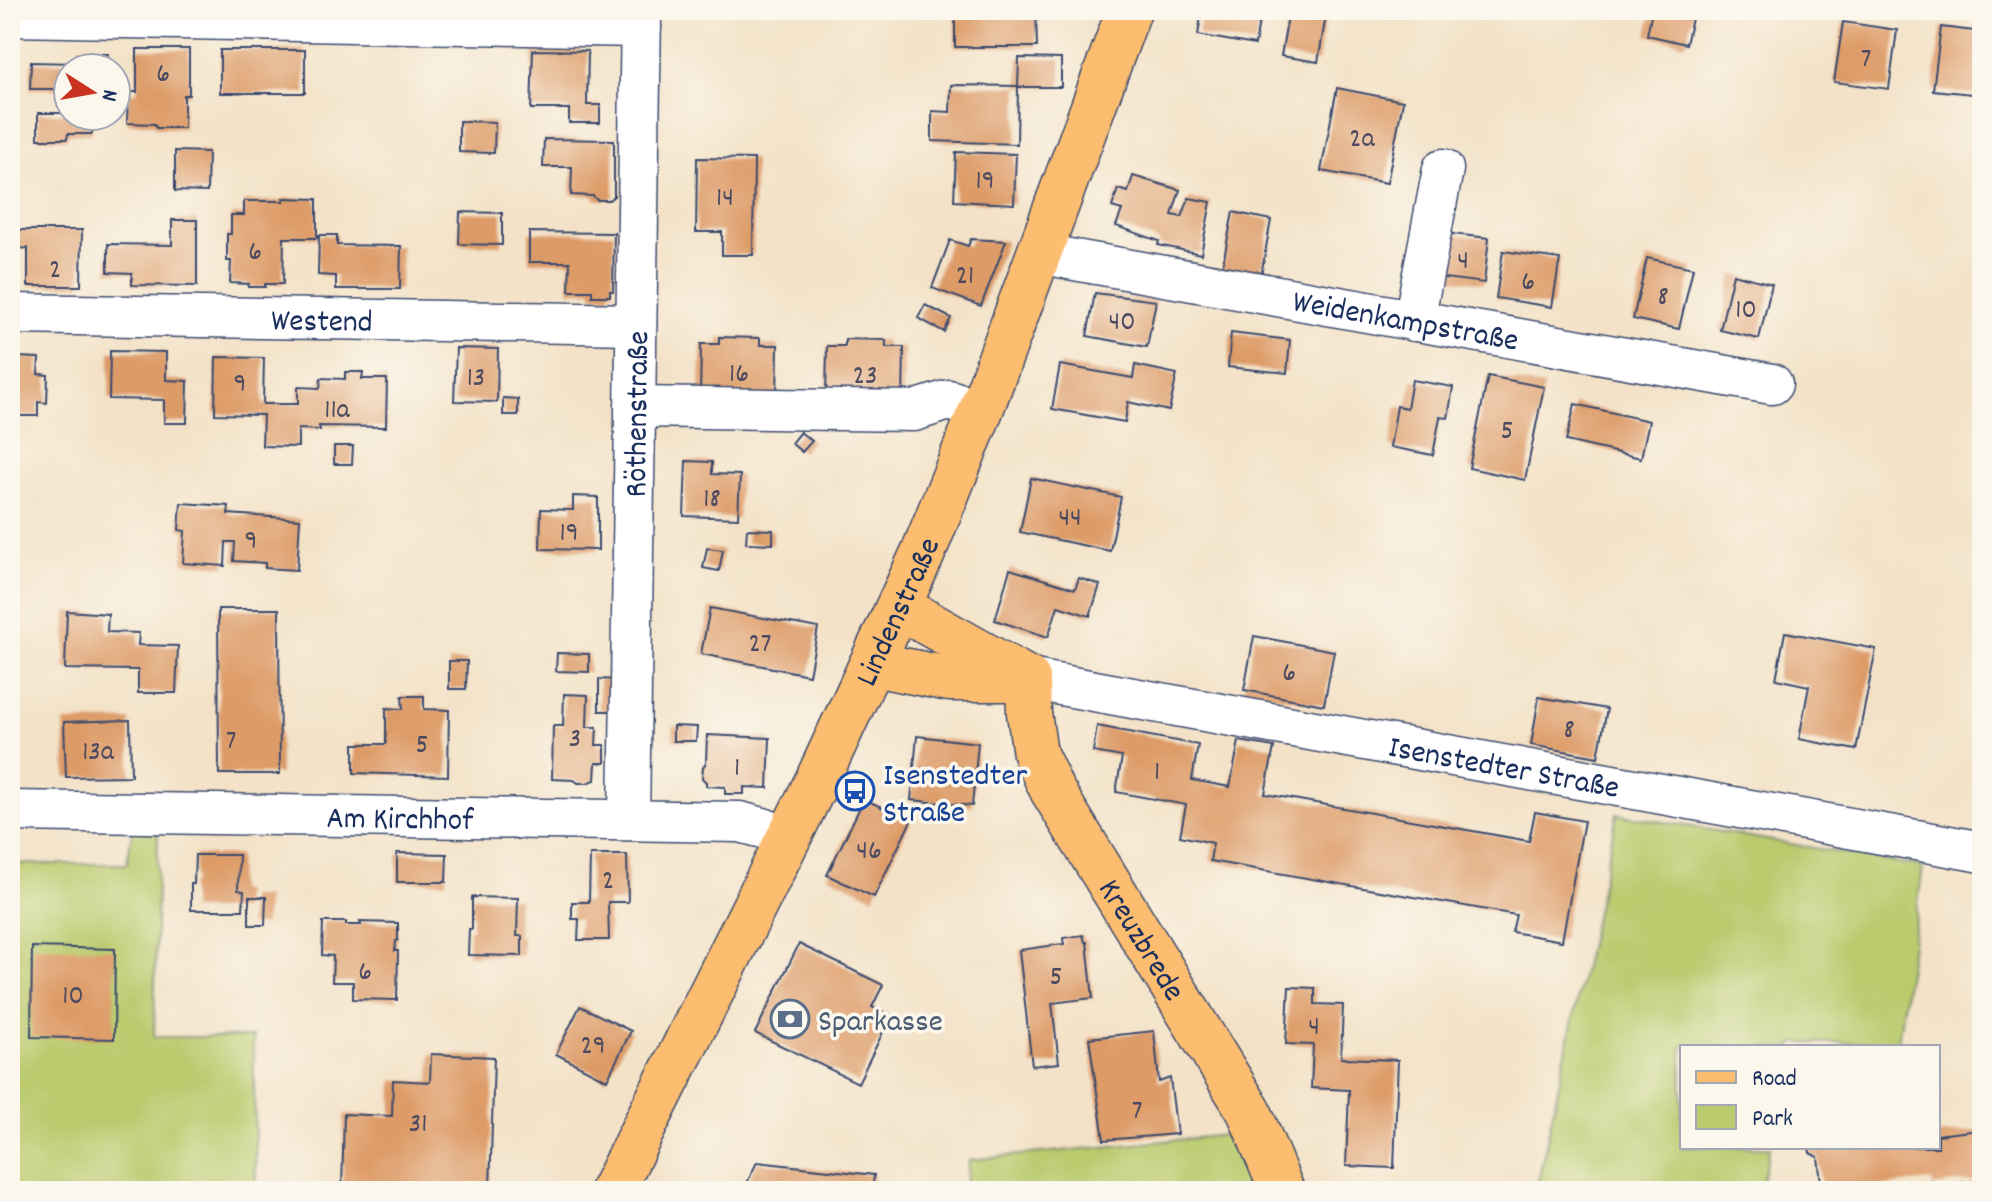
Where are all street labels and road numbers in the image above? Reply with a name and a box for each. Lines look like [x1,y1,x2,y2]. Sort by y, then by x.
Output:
street label: Weidenkampstraße [1289,281,1522,367]
street label: Westend [271,300,373,348]
street label: Röthenstraße [616,330,664,498]
street label: Lindenstraße [846,532,955,695]
street label: Isenstedter Straße [1384,727,1623,814]
street label: Am Kirchhof [326,798,474,846]
street label: Kreuzbrede [1084,872,1194,1011]

